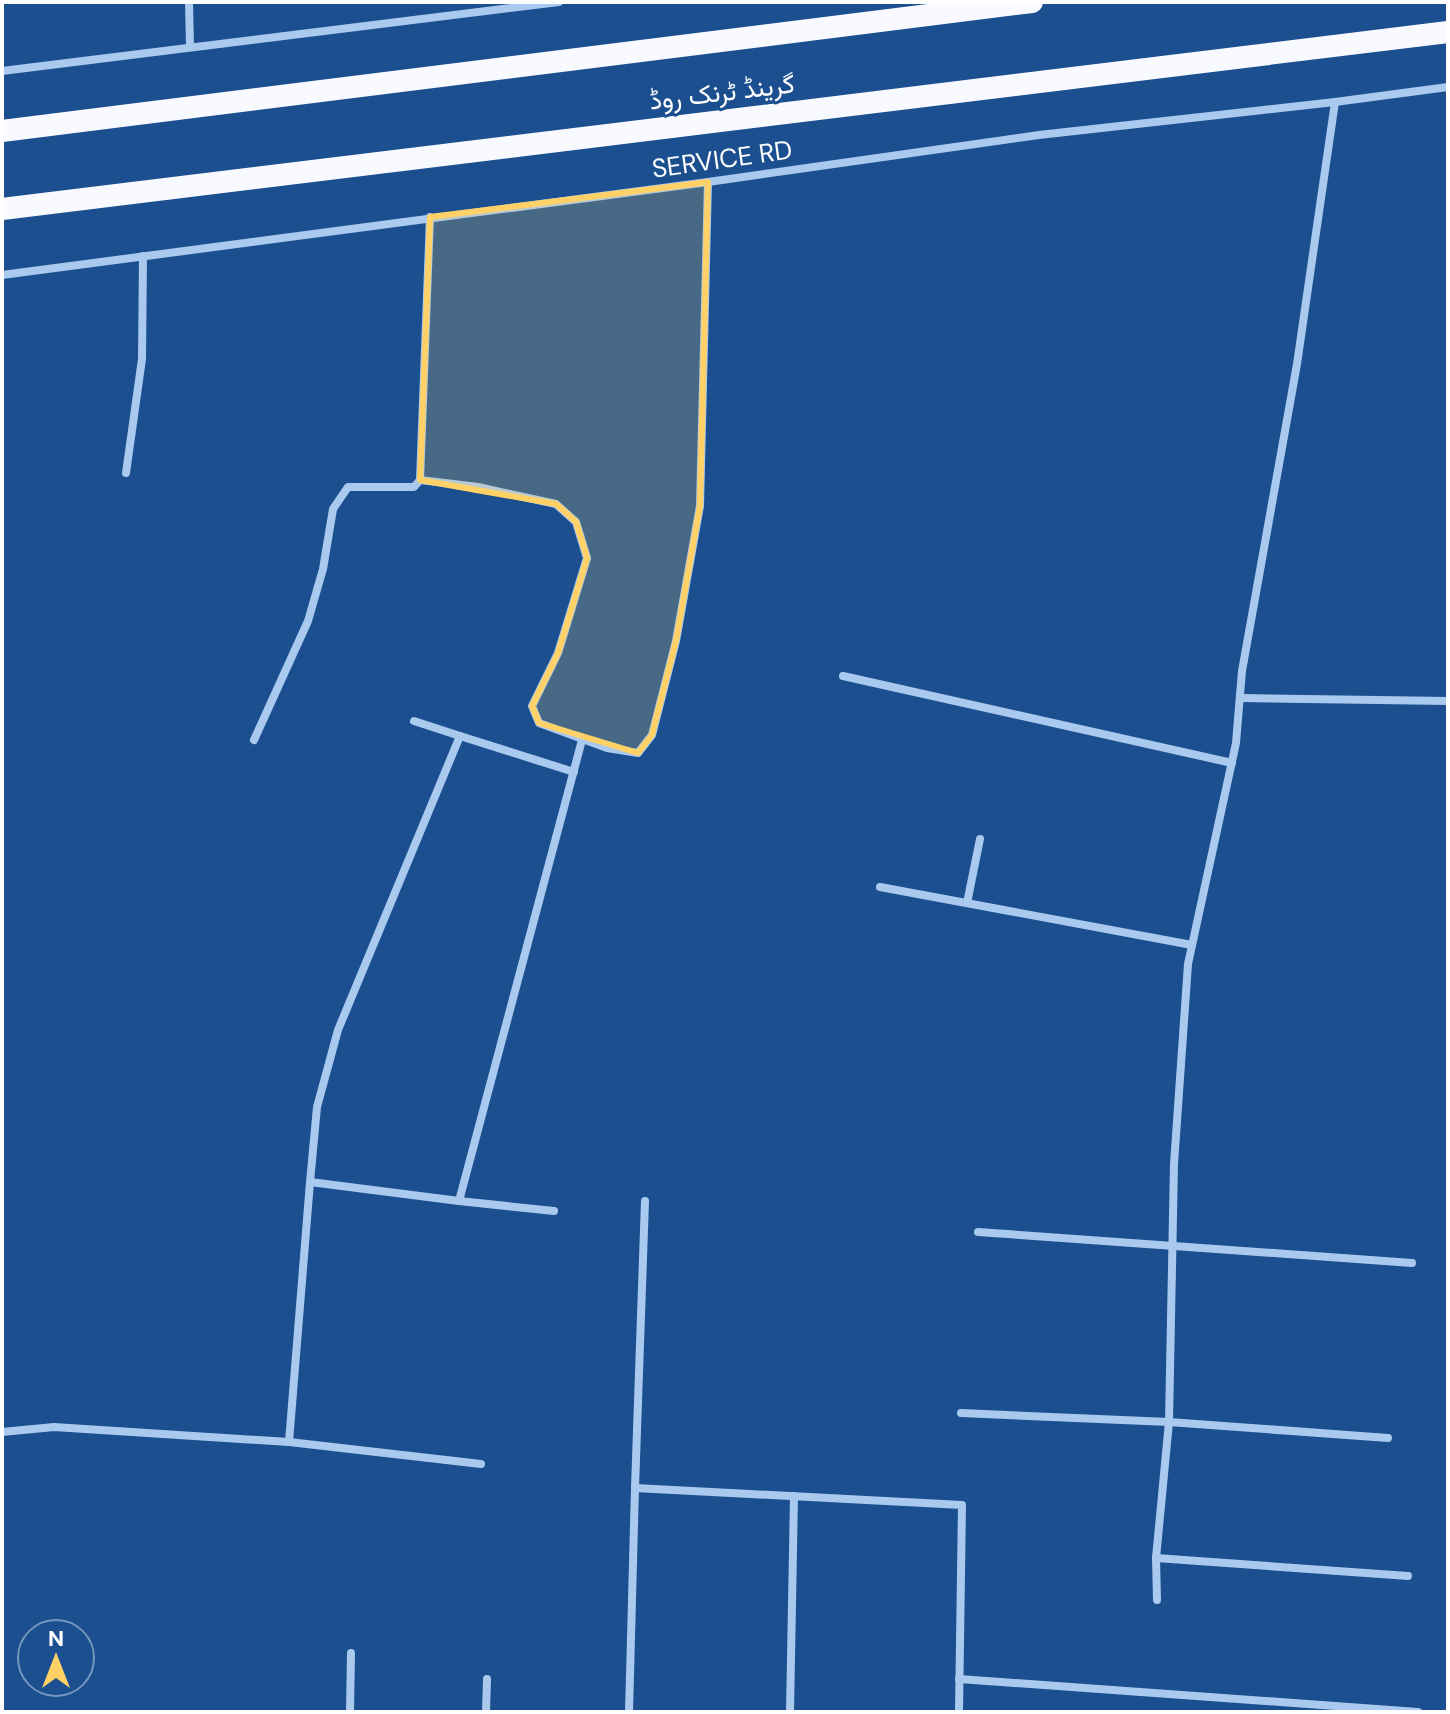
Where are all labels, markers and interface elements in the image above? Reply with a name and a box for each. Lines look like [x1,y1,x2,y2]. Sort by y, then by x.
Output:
street label: گرینڈ ٹرنک روڈ [647,66,797,118]
street label: SERVICE RD [650,132,794,186]
north arrow [16,1618,96,1698]
text: N [48,1624,64,1653]

